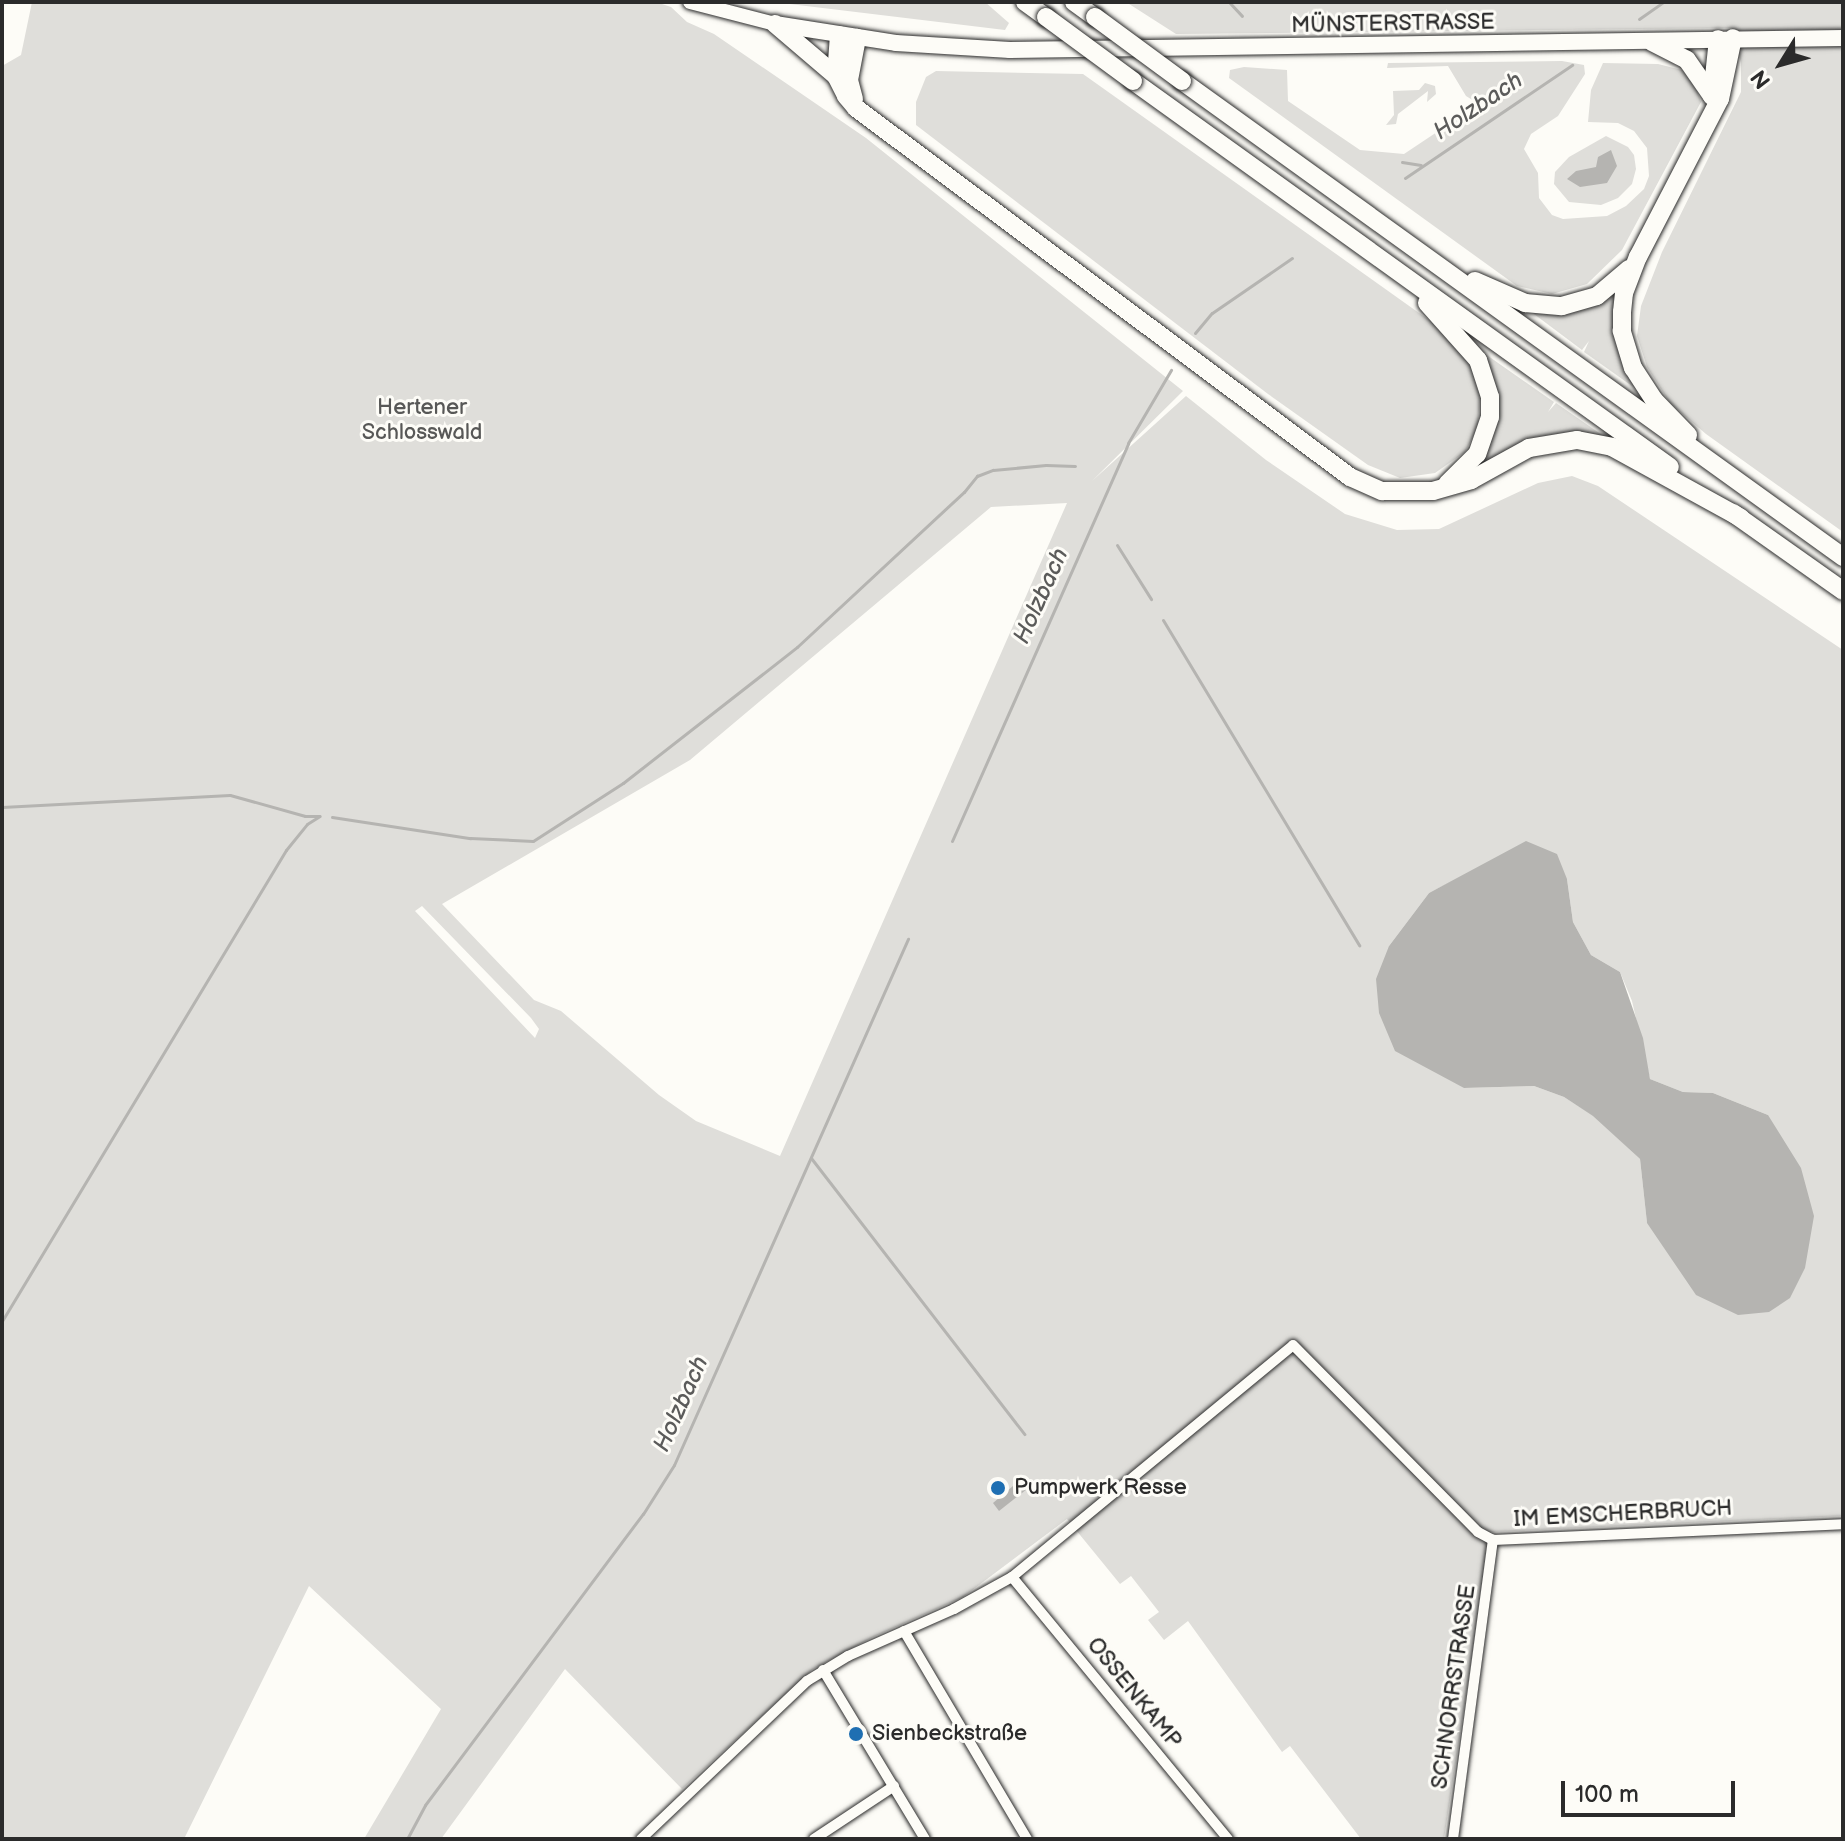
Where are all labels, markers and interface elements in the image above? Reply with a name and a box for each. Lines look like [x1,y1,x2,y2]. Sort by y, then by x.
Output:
street label: MÜNSTERSTRASSE [1291,9,1495,39]
north arrow [1741,24,1821,104]
text: N [1746,64,1777,93]
water label: Holzbach [1428,66,1528,146]
park label: Hertener Schlosswald [362,394,482,446]
water label: Holzbach [1007,544,1075,648]
water label: Holzbach [647,1352,715,1456]
place label: Pumpwerk Resse [1014,1475,1187,1501]
marker: Pumpwerk Resse [989,1479,1007,1497]
street label: IM EMSCHERBRUCH [1513,1495,1733,1533]
street label: SCHNORRSTRASSE [1427,1583,1481,1791]
street label: OSSENKAMP [1081,1632,1187,1754]
place label: Sienbeckstraße [872,1721,1027,1747]
marker: Sienbeckstraße [847,1725,865,1743]
scale bar [1565,1765,1739,1815]
text: 100 m [1575,1780,1639,1809]

